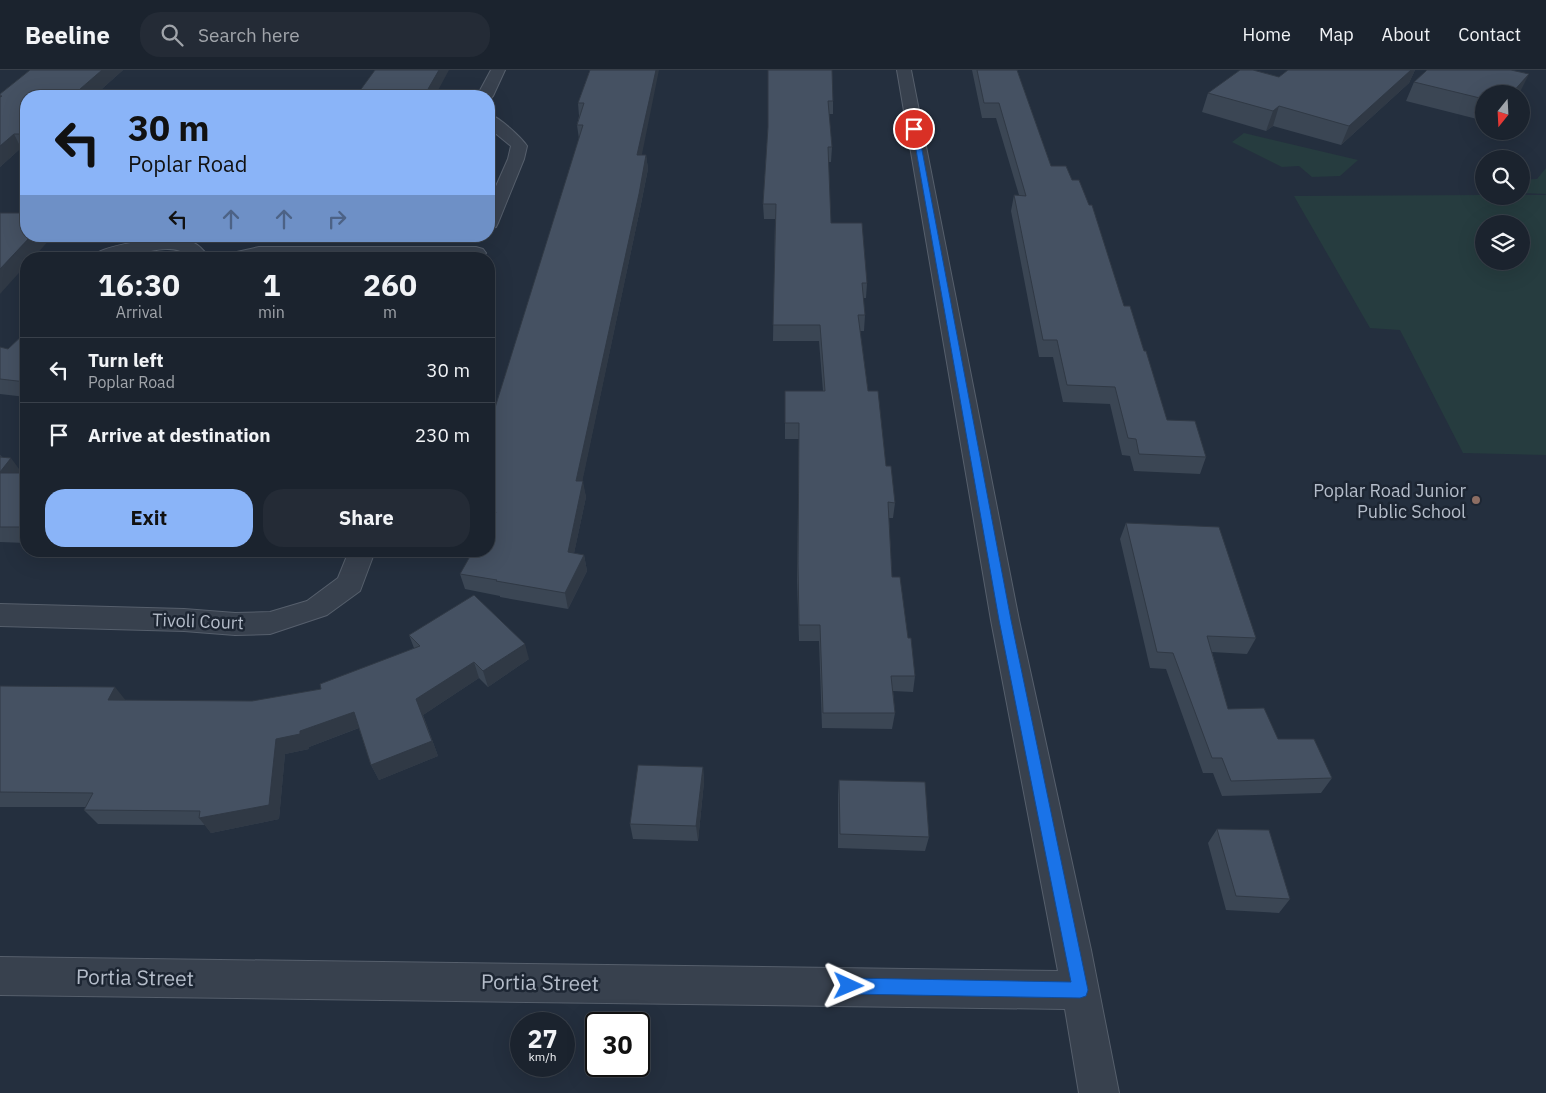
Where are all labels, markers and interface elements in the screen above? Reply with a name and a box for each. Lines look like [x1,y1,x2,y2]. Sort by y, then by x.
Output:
search box [140,12,490,57]
text: Beeline [25,19,110,51]
icon: search [158,21,186,49]
text: Search here [198,23,300,47]
text: Home [1243,23,1291,46]
text: Map [1319,23,1354,46]
text: About [1382,23,1430,46]
text: Contact [1458,23,1521,46]
north arrow [1475,85,1530,140]
map controls [1475,85,1530,270]
text: 30 m [128,105,210,151]
pin [893,108,935,150]
icon: left [45,110,110,175]
icon: arrive [900,115,928,143]
text: Poplar Road [128,149,248,178]
button: search [1475,150,1530,205]
icon: left [164,205,192,233]
icon: ahead [217,205,245,233]
icon: ahead [270,205,298,233]
icon: right [323,205,351,233]
button: layers [1475,215,1530,270]
text: 16:30 [98,265,180,304]
text: 1 [262,265,280,304]
text: 260 [363,265,417,304]
text: Arrival [116,302,162,322]
text: min [258,302,285,322]
text: m [383,302,397,322]
text: Turn left [88,348,164,372]
icon: left [45,356,73,384]
text: 30 m [426,358,470,382]
text: Poplar Road [88,372,175,392]
icon: arrive [45,421,73,449]
text: Arrive at destination [88,423,271,447]
text: 230 m [415,423,470,447]
place label: Poplar Road Junior Public School [1313,479,1466,523]
button: Exit [45,489,253,547]
button: Share [263,489,470,547]
marker: Poplar Road Junior Public School [1470,494,1482,506]
street label: Tivoli Court [152,608,244,634]
position arrow [822,959,874,1011]
street label: Portia Street [76,962,194,992]
street label: Portia Street [481,967,599,997]
speed limit sign: 30 [585,1012,650,1077]
text: 27 [527,1022,558,1055]
text: km/h [528,1049,557,1064]

